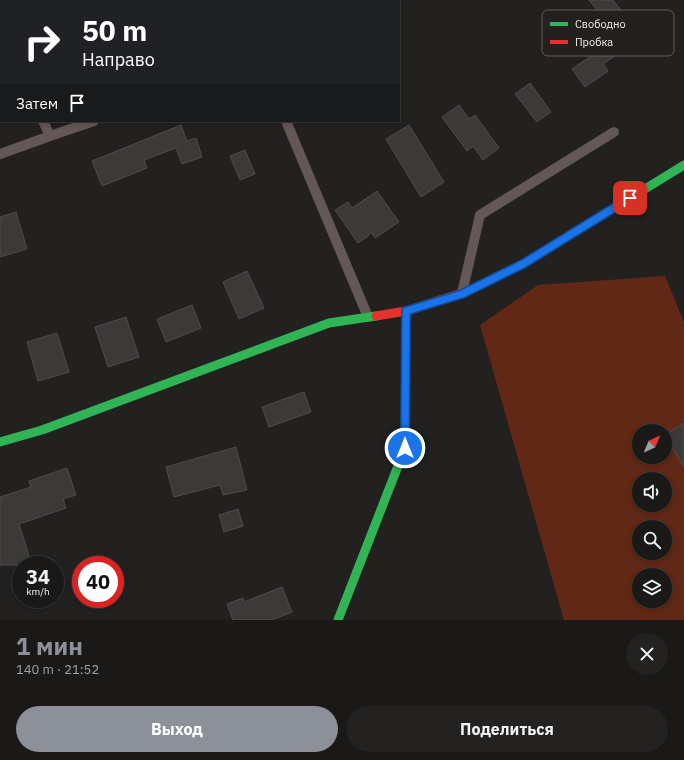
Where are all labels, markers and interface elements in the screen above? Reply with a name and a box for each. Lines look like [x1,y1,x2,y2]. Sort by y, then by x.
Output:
legend [542,10,674,56]
text: 50 m [82,12,147,49]
icon: right [16,16,68,68]
text: Свободно [575,17,626,31]
text: Пробка [575,35,613,49]
text: Направо [82,48,155,71]
icon: arrive [66,92,88,114]
text: Затем [16,94,58,113]
pin [613,181,647,215]
icon: arrive [619,187,641,209]
north arrow [632,424,672,464]
map controls [632,424,672,608]
position arrow [384,427,426,469]
button: sound [632,472,672,512]
button: search [632,520,672,560]
speed limit sign: 40 [72,556,124,608]
text: 34 [26,563,50,590]
button: layers [632,568,672,608]
text: km/h [26,585,50,598]
text: 1 мин [16,630,83,662]
button: close [626,633,668,675]
text: 140 m · 21:52 [16,661,99,678]
button: Выход [16,706,338,752]
button: Поделиться [346,706,668,752]

